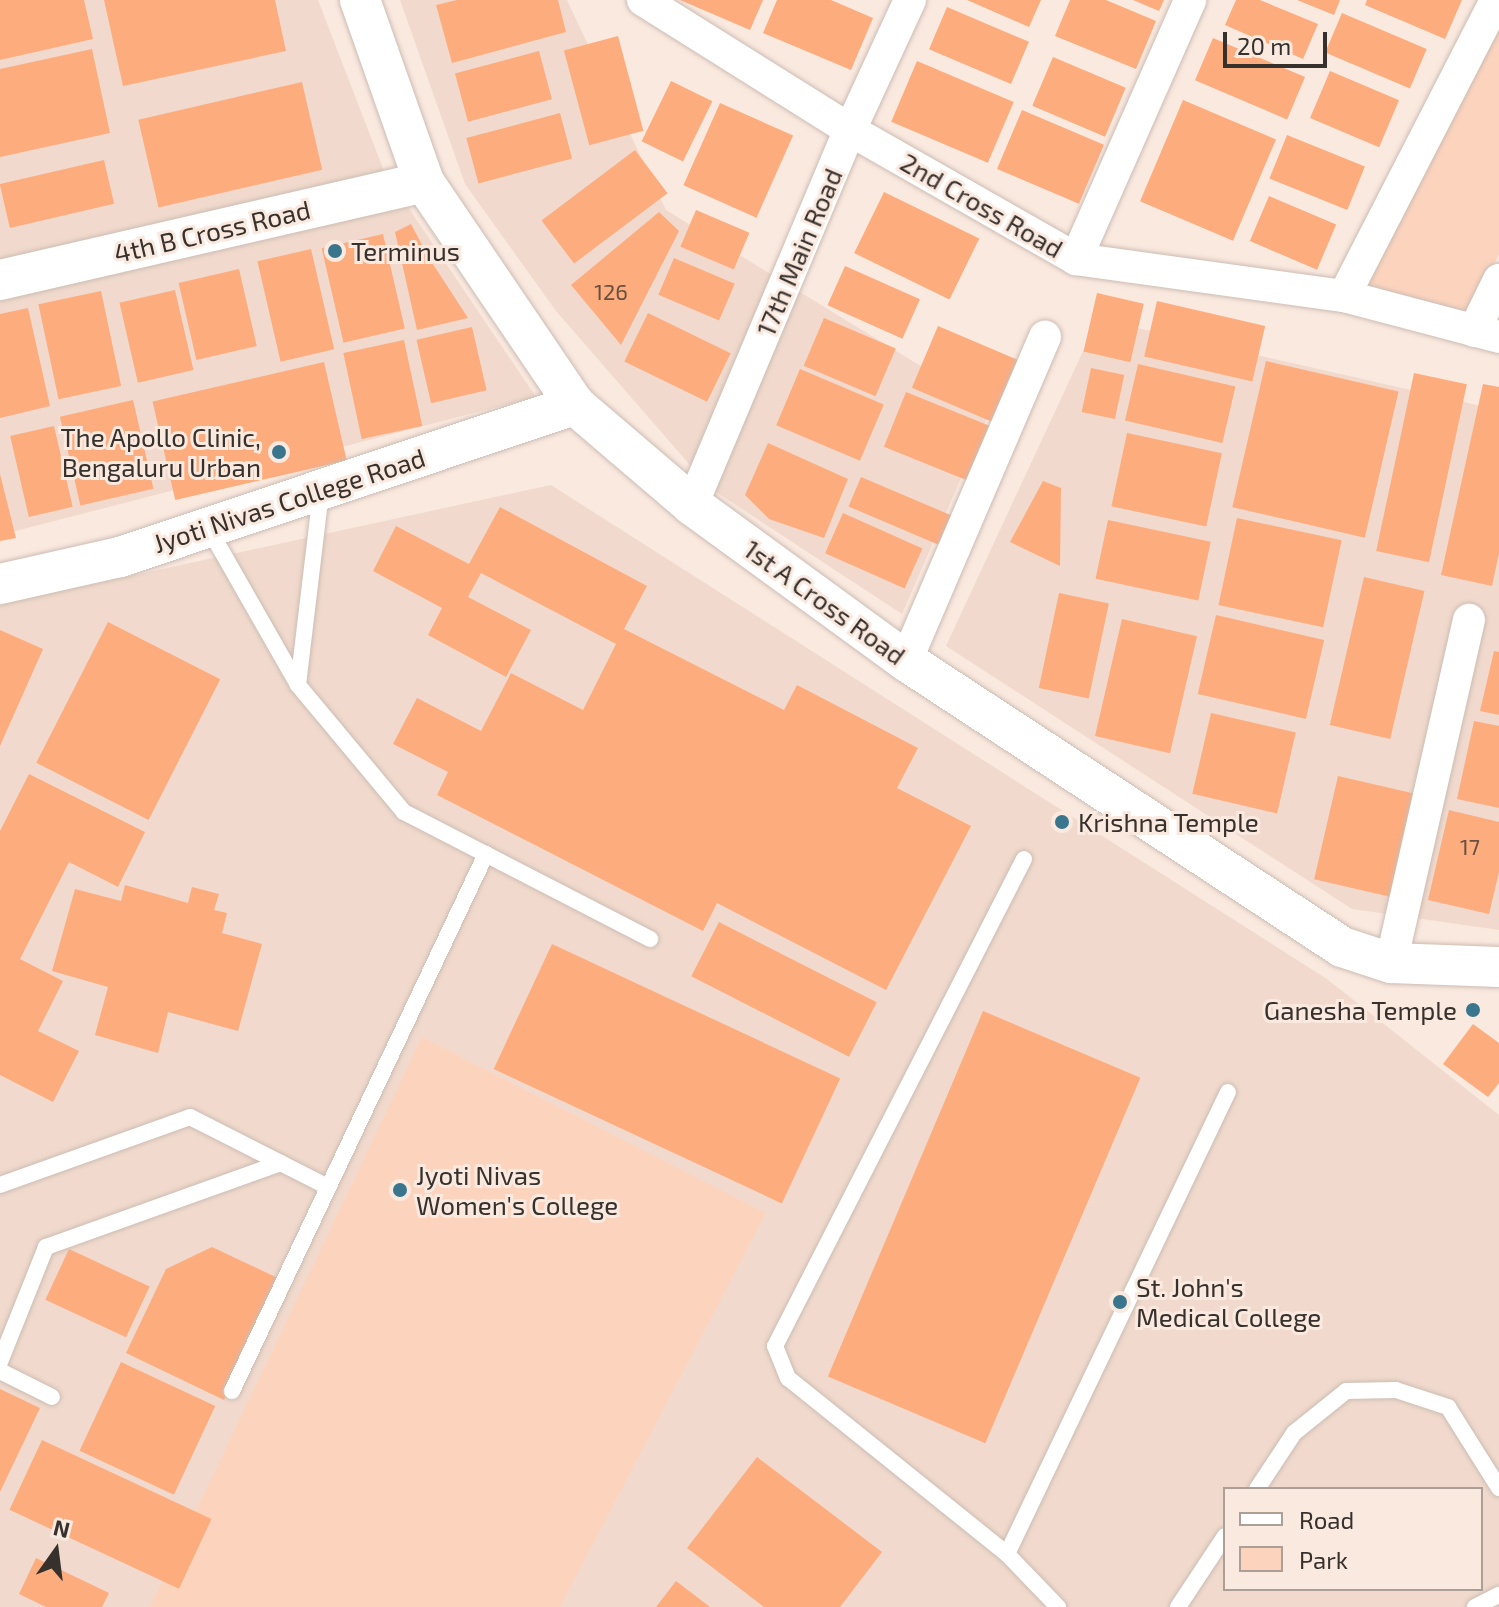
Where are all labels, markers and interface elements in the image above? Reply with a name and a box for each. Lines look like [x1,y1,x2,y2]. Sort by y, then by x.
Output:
scale bar [1227,16,1331,66]
text: 20 m [1237,31,1291,60]
street label: 2nd Cross Road [895,146,1069,264]
street label: 17th Main Road [750,164,848,340]
street label: 4th B Cross Road [111,193,313,269]
place label: Terminus [351,235,460,267]
marker: Terminus [326,242,344,260]
house number: 126 [594,279,628,305]
place label: The Apollo Clinic, Bengaluru Urban [60,421,261,482]
street label: Jyoti Nivas College Road [149,441,429,559]
marker: The Apollo Clinic, Bengaluru Urban [268,441,290,463]
street label: 1st A Cross Road [738,533,912,671]
place label: Krishna Temple [1078,806,1259,838]
marker: Krishna Temple [1053,813,1071,831]
house number: 17 [1460,834,1480,860]
place label: Ganesha Temple [1263,994,1457,1026]
marker: Ganesha Temple [1464,1001,1482,1019]
place label: Jyoti Nivas Women's College [416,1159,618,1220]
marker: Jyoti Nivas Women's College [391,1181,409,1199]
place label: St. John's Medical College [1136,1271,1322,1332]
marker: St. John's Medical College [1111,1293,1129,1311]
legend [1223,1487,1483,1591]
text: Road [1299,1505,1354,1534]
north arrow [16,1511,96,1591]
text: N [51,1513,73,1542]
text: Park [1299,1545,1348,1574]

